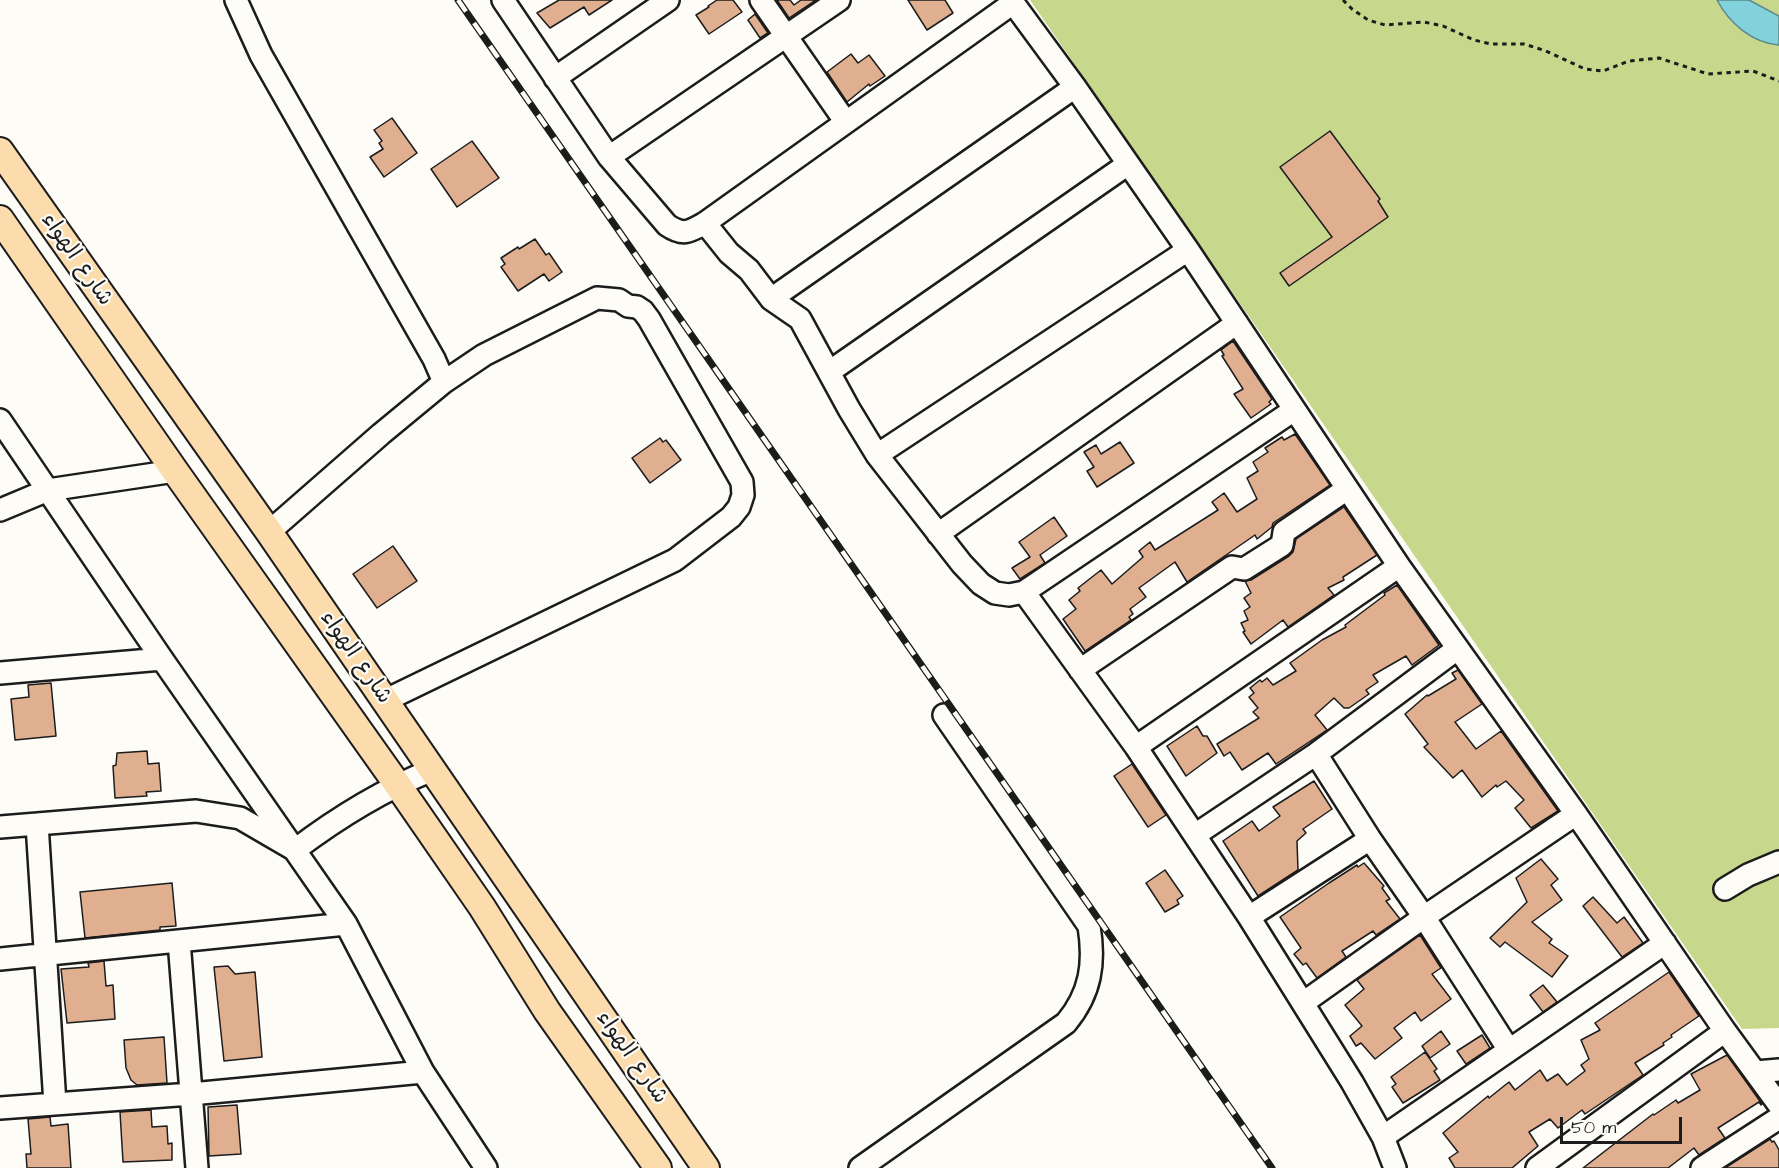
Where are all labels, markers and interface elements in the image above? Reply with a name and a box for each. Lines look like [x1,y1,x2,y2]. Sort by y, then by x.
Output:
street label: شارع الهواء [34,208,118,312]
street label: شارع الهواء [313,606,397,710]
street label: شارع الهواء [589,1006,673,1110]
scale bar [1563,1105,1684,1143]
text: 50 m [1571,1115,1616,1140]

